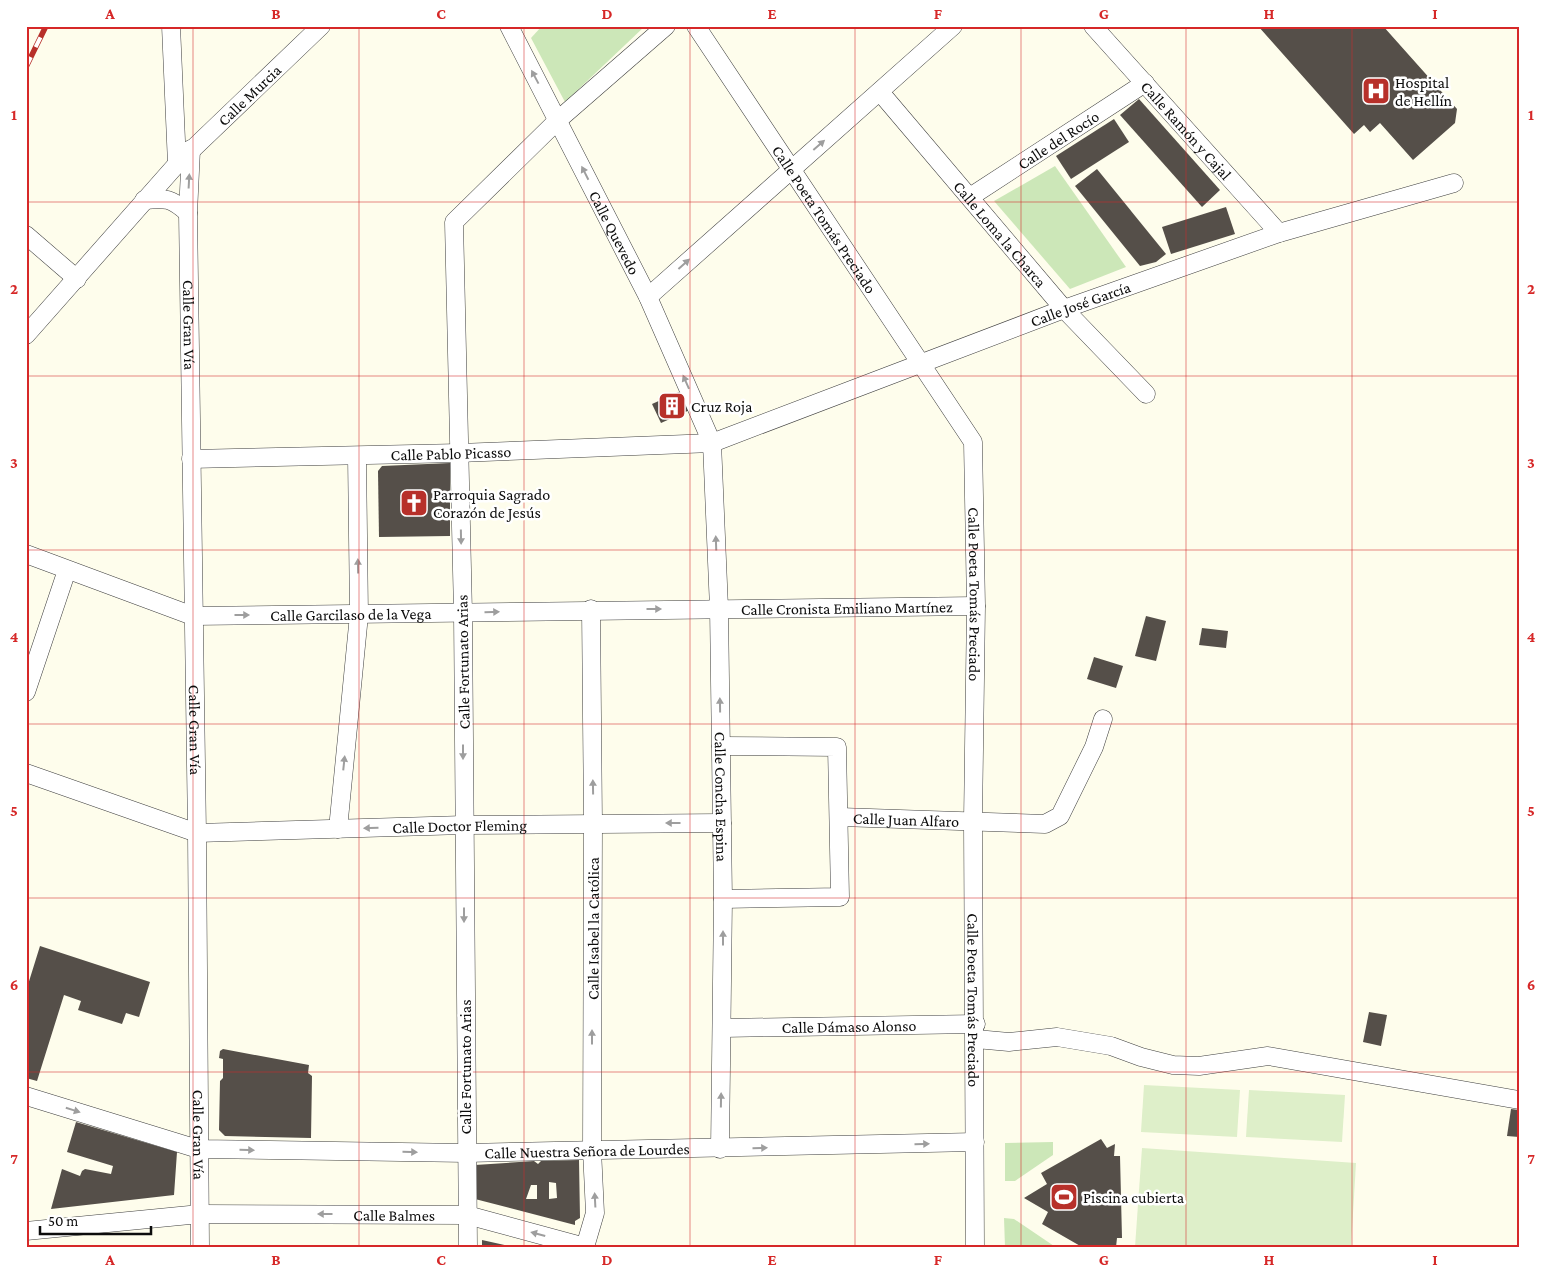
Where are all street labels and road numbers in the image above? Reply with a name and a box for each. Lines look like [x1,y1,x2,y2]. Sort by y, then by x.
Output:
street label: Calle Murcia [214,60,284,129]
street label: Calle Ramón y Cajal [1138,77,1235,183]
street label: Calle del Rocío [1014,107,1102,172]
street label: Calle Poeta Tomás Preciado [769,142,880,296]
street label: Calle Loma la Charca [951,177,1050,291]
street label: Calle Quevedo [586,188,643,277]
street label: Calle José García [1028,278,1133,330]
street label: Calle Gran Vía [180,280,199,371]
street label: Calle Pablo Picasso [390,442,512,463]
street label: Calle Poeta Tomás Preciado [966,507,985,681]
street label: Calle Fortunato Arias [453,594,473,730]
street label: Calle Cronista Emiliano Martínez [741,598,953,618]
street label: Calle Garcilaso de la Vega [270,604,432,624]
street label: Calle Gran Vía [186,685,205,776]
street label: Calle Concha Espina [712,732,731,863]
street label: Calle Juan Alfaro [853,809,959,830]
street label: Calle Doctor Fleming [392,816,527,836]
street label: Calle Isabel la Católica [584,856,601,1000]
street label: Calle Poeta Tomás Preciado [965,913,983,1087]
street label: Calle Fortunato Arias [457,1000,474,1134]
street label: Calle Dámaso Alonso [781,1016,917,1036]
street label: Calle Gran Vía [190,1090,208,1181]
street label: Calle Nuestra Señora de Lourdes [484,1140,690,1161]
street label: Calle Balmes [353,1206,435,1223]

